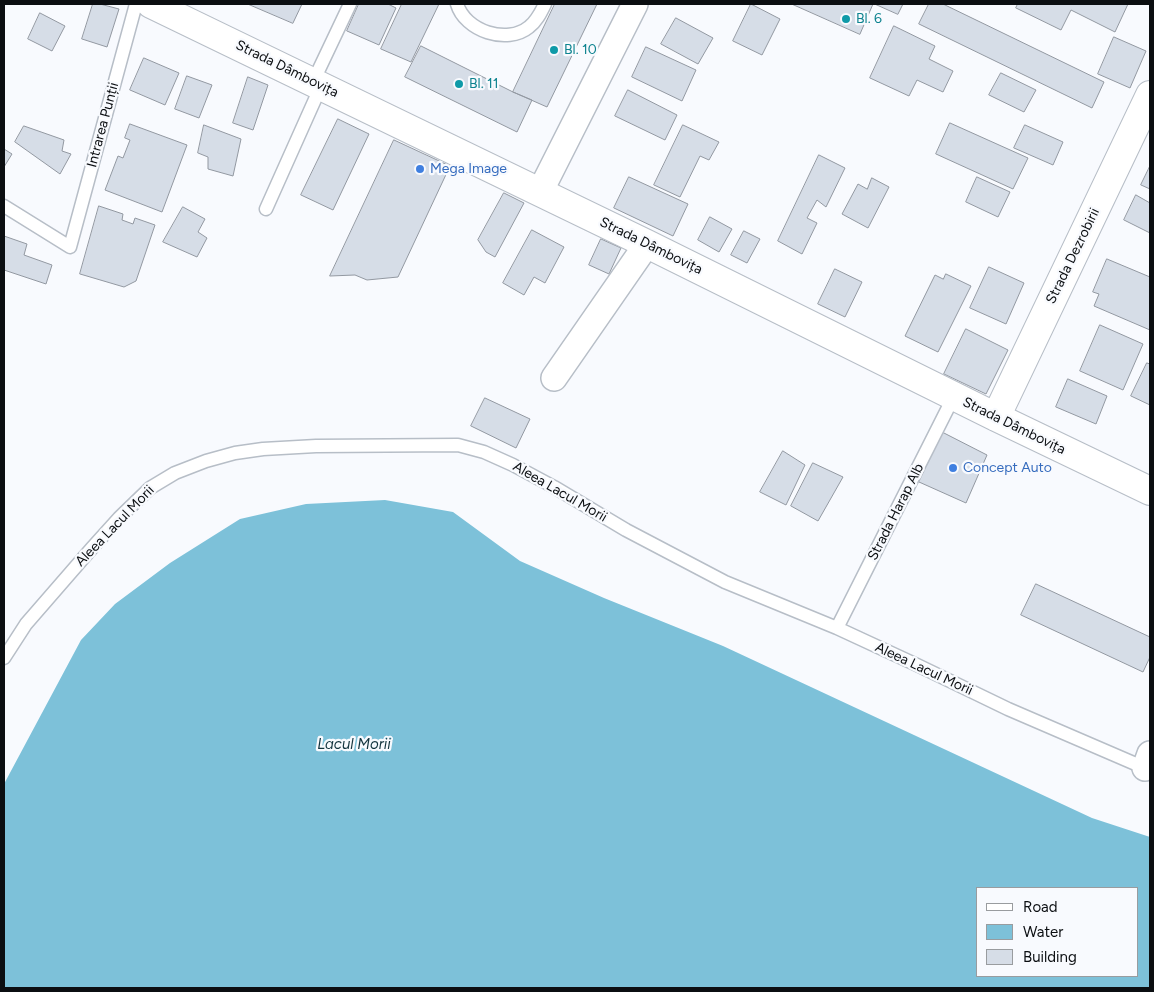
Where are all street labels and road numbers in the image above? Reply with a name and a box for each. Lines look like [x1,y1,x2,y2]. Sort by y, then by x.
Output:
street label: Strada Dâmbovița [233,37,341,101]
street label: Intrarea Punții [84,81,122,169]
street label: Strada Dezrobirii [1043,205,1103,307]
street label: Strada Dâmbovița [597,214,705,278]
street label: Strada Dâmbovița [960,394,1068,458]
street label: Aleea Lacul Morii [510,458,610,526]
street label: Strada Harap Alb [864,461,928,563]
street label: Aleea Lacul Morii [72,482,158,570]
street label: Aleea Lacul Morii [872,639,976,699]

